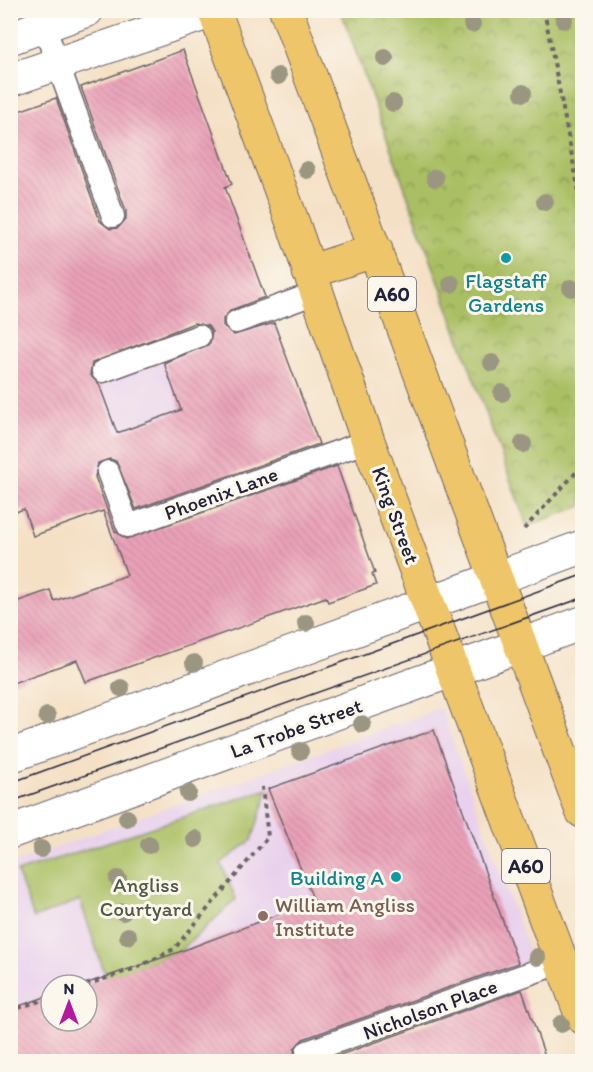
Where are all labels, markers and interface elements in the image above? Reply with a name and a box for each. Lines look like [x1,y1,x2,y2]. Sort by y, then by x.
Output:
marker: Flagstaff Gardens [499,251,513,265]
place label: Flagstaff Gardens [465,268,547,317]
road number: A60 [368,277,416,311]
street label: Phoenix Lane [161,461,281,525]
street label: King Street [367,463,425,567]
street label: La Trobe Street [227,692,366,763]
road number: A60 [502,849,550,883]
place label: Building A [290,865,385,890]
marker: Building A [389,870,403,884]
park label: Angliss Courtyard [100,872,192,921]
place label: William Angliss Institute [275,892,415,941]
marker: William Angliss Institute [256,909,270,923]
north arrow [39,973,99,1033]
street label: Nicholson Place [359,973,501,1045]
text: N [64,979,74,998]

